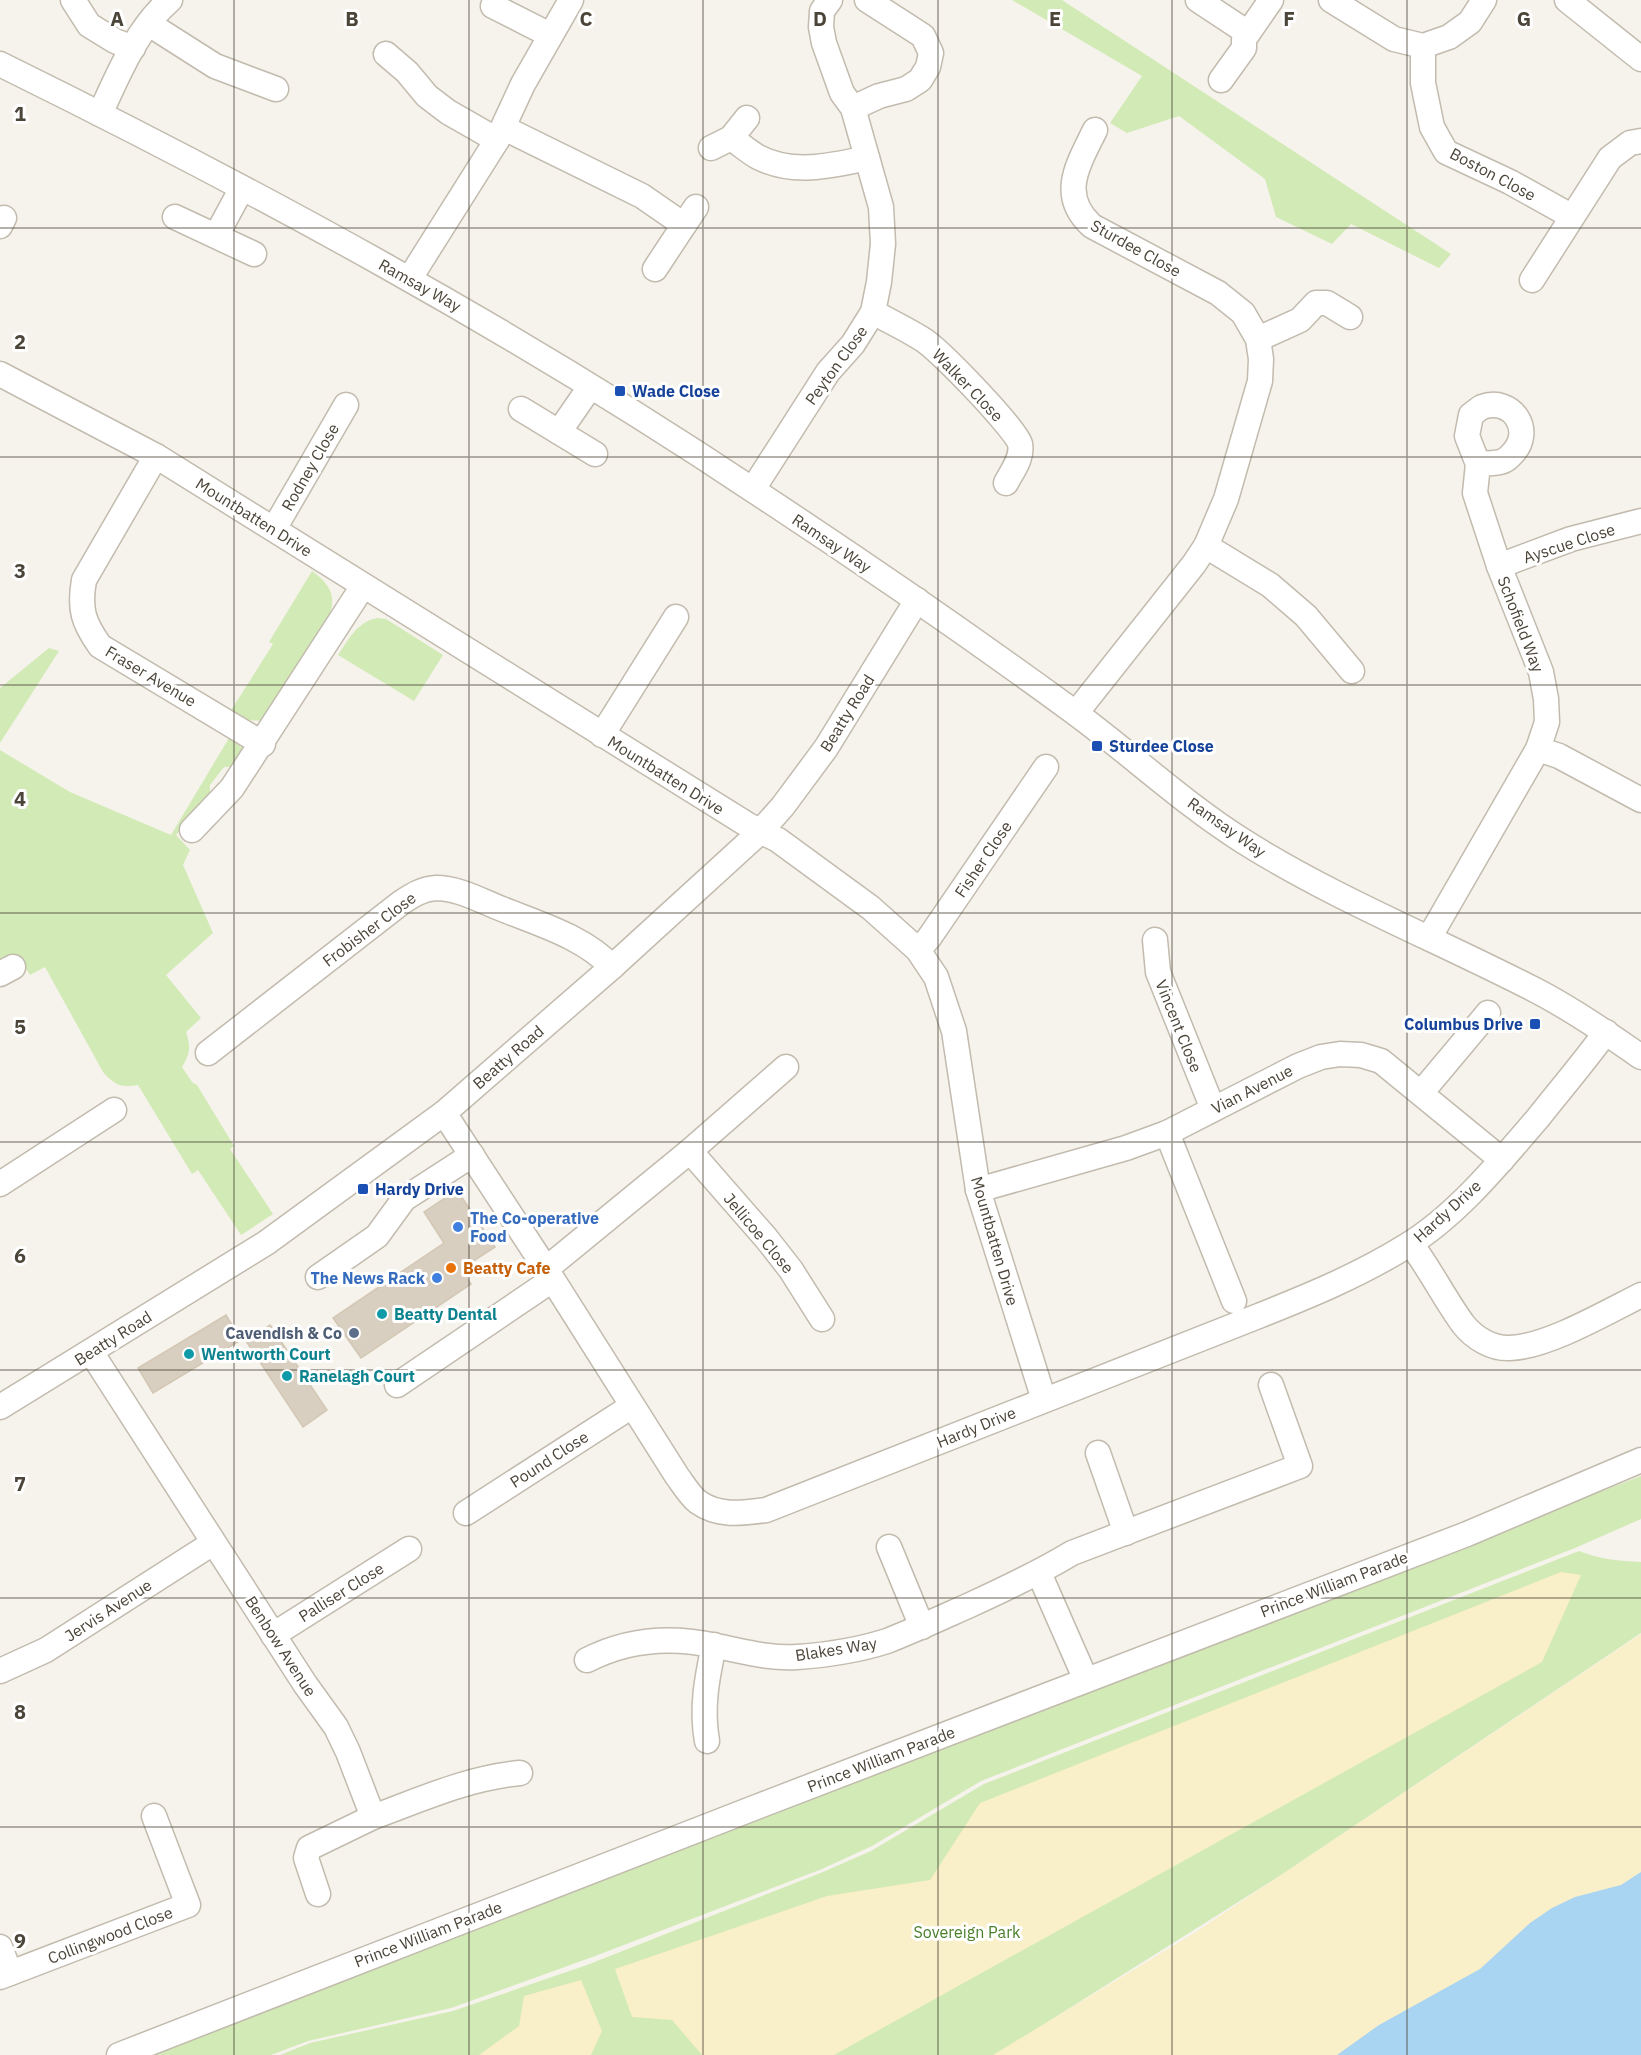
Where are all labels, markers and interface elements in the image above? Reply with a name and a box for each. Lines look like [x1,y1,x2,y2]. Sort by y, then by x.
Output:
text: A [110,5,124,32]
text: B [345,5,359,32]
text: C [579,5,593,32]
text: D [813,5,827,32]
text: E [1049,5,1061,32]
text: F [1283,5,1295,32]
text: G [1517,5,1531,32]
text: 1 [14,100,26,127]
street label: Boston Close [1447,143,1540,205]
street label: Sturdee Close [1087,215,1185,281]
street label: Ramsay Way [375,254,465,316]
street label: Peyton Close [800,321,872,409]
text: 2 [14,328,26,355]
street label: Walker Close [928,344,1008,426]
place label: Wade Close [632,381,720,401]
marker: Wade Close [613,384,627,398]
street label: Rodney Close [277,420,343,514]
street label: Mountbatten Drive [192,473,316,561]
street label: Ramsay Way [789,509,875,577]
street label: Ayscue Close [1521,519,1618,567]
text: 3 [14,557,26,584]
street label: Schofield Way [1494,573,1548,675]
street label: Fraser Avenue [102,641,200,711]
street label: Beatty Road [815,671,879,755]
street label: Mountbatten Drive [604,731,728,819]
place label: Sturdee Close [1109,736,1214,756]
marker: Sturdee Close [1090,739,1104,753]
text: 4 [14,785,26,812]
street label: Ramsay Way [1184,793,1270,861]
street label: Fisher Close [950,817,1016,901]
street label: Frobisher Close [318,887,420,971]
street label: Vincent Close [1151,977,1207,1075]
text: 5 [14,1013,26,1040]
place label: Columbus Drive [1404,1014,1523,1034]
marker: Columbus Drive [1528,1017,1542,1031]
street label: Beatty Road [468,1021,548,1093]
street label: Vian Avenue [1208,1060,1296,1118]
street label: Mountbatten Drive [967,1174,1023,1308]
street label: Hardy Drive [1409,1175,1485,1246]
place label: Hardy Drive [375,1179,464,1199]
marker: Hardy Drive [356,1182,370,1196]
street label: Jellicoe Close [720,1189,799,1277]
place label: The Co-operative Food [470,1208,599,1246]
marker: The Co-operative Food [451,1220,465,1234]
text: 6 [14,1242,26,1269]
place label: Beatty Cafe [463,1258,550,1278]
marker: Beatty Cafe [444,1261,458,1275]
place label: The News Rack [310,1268,426,1288]
marker: The News Rack [430,1271,444,1285]
place label: Beatty Dental [394,1304,497,1324]
street label: Beatty Road [71,1306,155,1370]
marker: Beatty Dental [375,1307,389,1321]
place label: Cavendish & Co [225,1323,342,1343]
marker: Cavendish & Co [347,1326,361,1340]
place label: Wentworth Court [201,1344,331,1364]
marker: Wentworth Court [182,1347,196,1361]
place label: Ranelagh Court [299,1366,415,1386]
marker: Ranelagh Court [280,1369,294,1383]
street label: Hardy Drive [933,1402,1019,1452]
street label: Pound Close [506,1426,592,1492]
text: 7 [14,1470,26,1497]
street label: Prince William Parade [1257,1547,1411,1621]
street label: Palliser Close [295,1558,388,1626]
street label: Jervis Avenue [61,1574,155,1646]
street label: Benbow Avenue [241,1592,321,1700]
street label: Blakes Way [794,1633,878,1665]
text: 8 [14,1698,26,1725]
street label: Prince William Parade [804,1722,958,1796]
street label: Prince William Parade [351,1897,505,1971]
street label: Collingwood Close [45,1902,175,1968]
park label: Sovereign Park [914,1922,1021,1942]
text: 9 [14,1927,26,1954]

